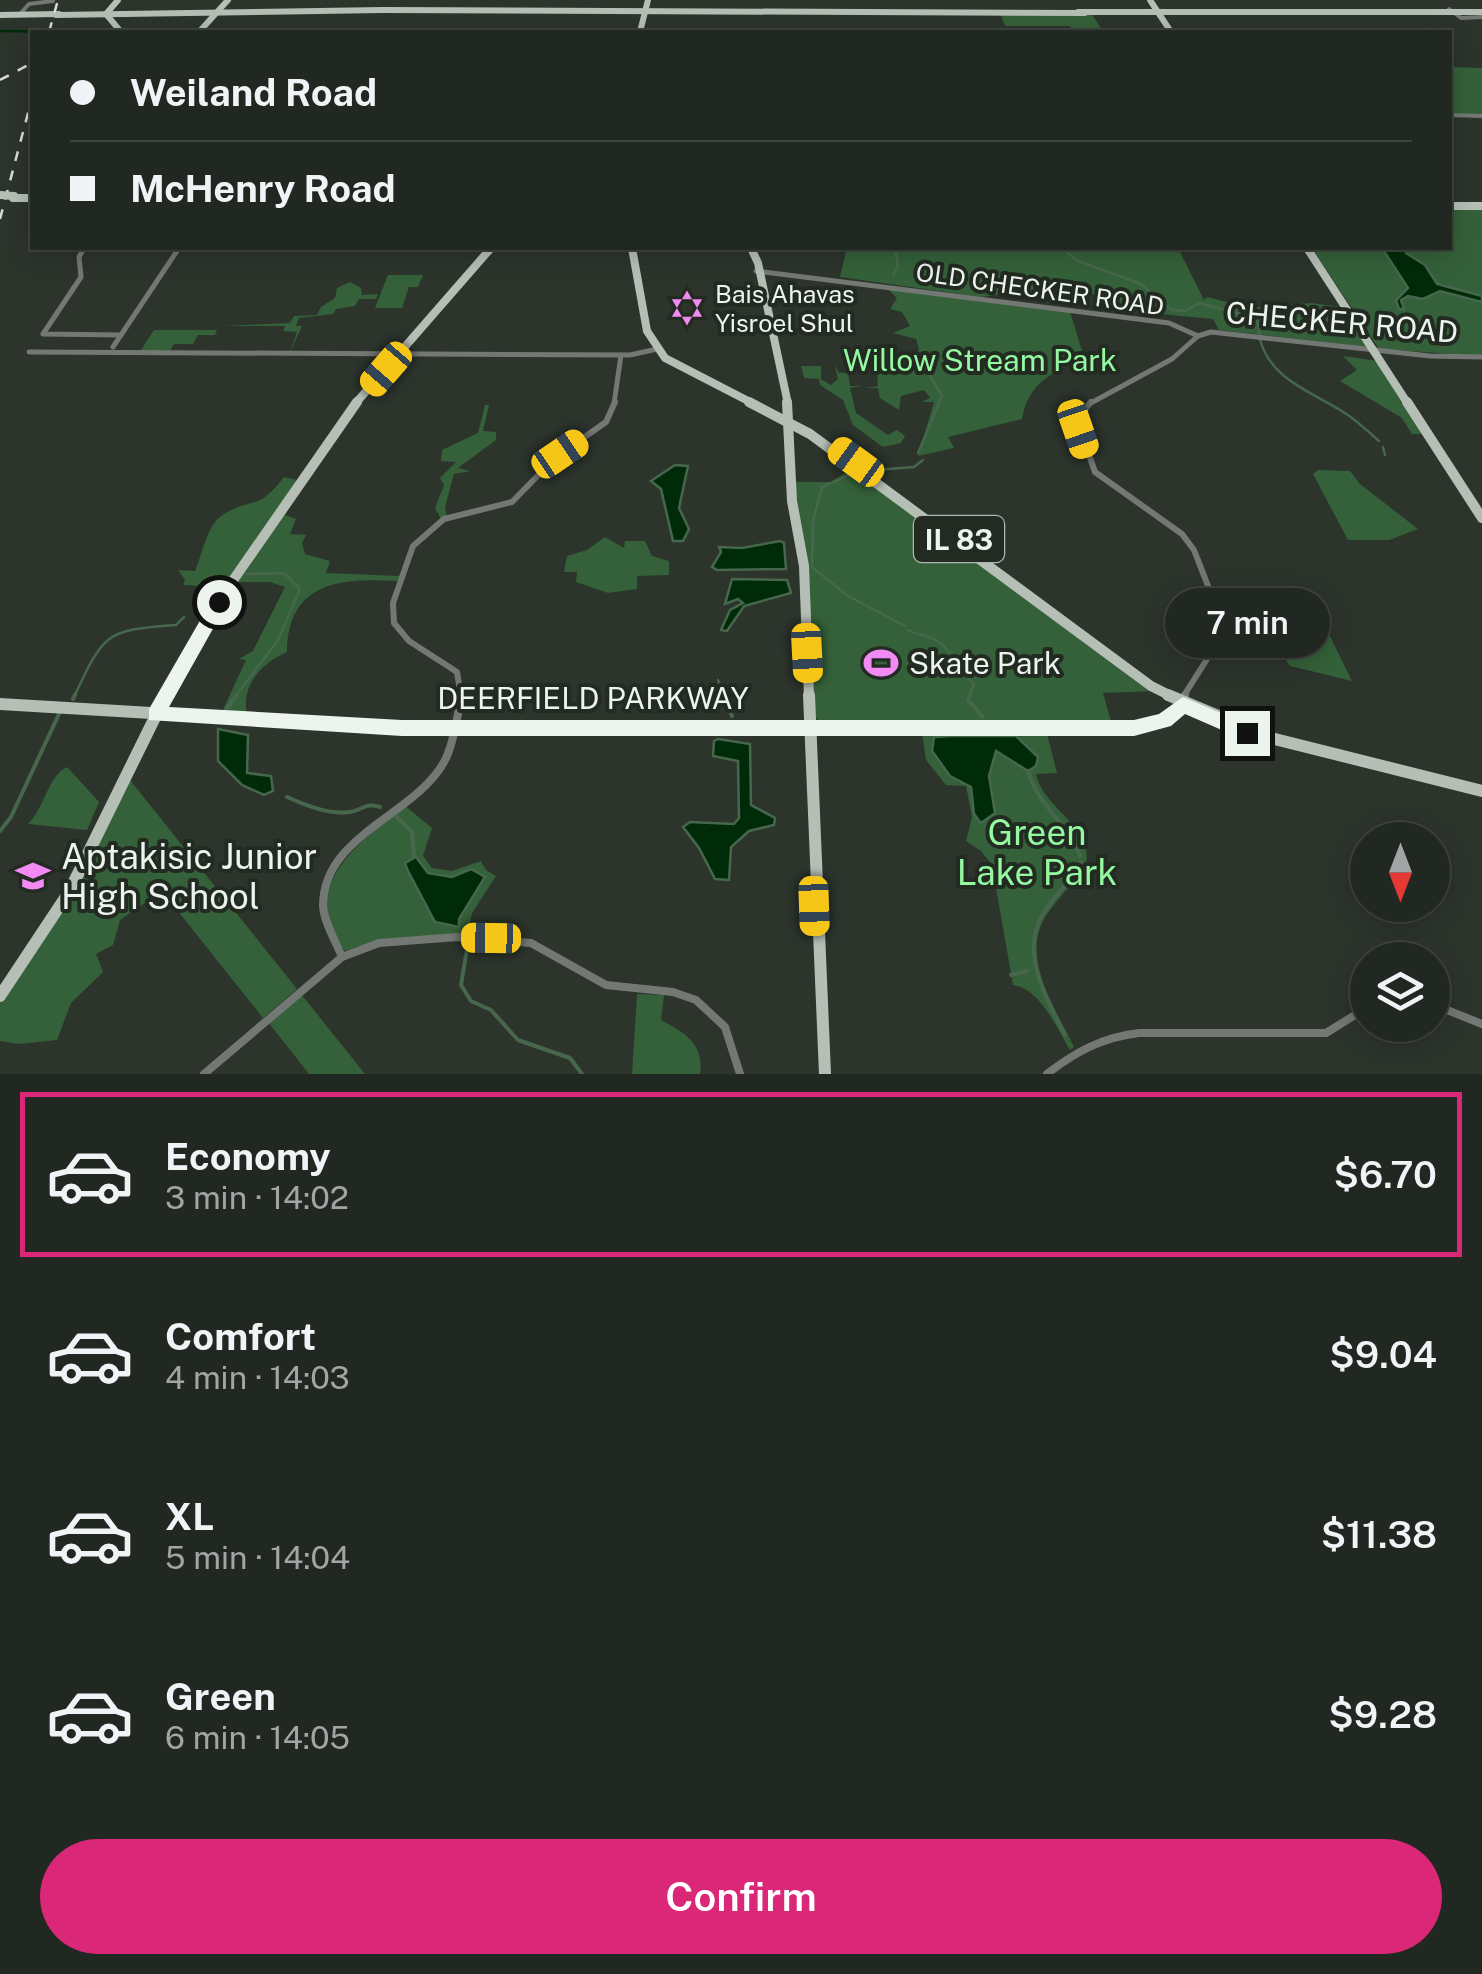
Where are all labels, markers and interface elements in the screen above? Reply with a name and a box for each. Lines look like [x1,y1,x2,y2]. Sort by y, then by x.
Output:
text: Weiland Road [130,70,377,115]
text: McHenry Road [130,166,396,211]
street label: OLD CHECKER ROAD [914,257,1166,321]
place label: Bais Ahavas Yisroel Shul [715,279,855,338]
synagogue icon: Bais Ahavas Yisroel Shul [668,289,706,327]
street label: CHECKER ROAD [1224,294,1460,350]
car [355,337,417,401]
park label: Willow Stream Park [843,342,1117,378]
car [1054,396,1102,462]
car [527,425,593,483]
car [823,432,889,492]
road number: IL 83 [914,516,1004,562]
route start [197,580,242,625]
callout: 7 min [1164,588,1330,658]
text: 7 min [1206,604,1289,641]
car [790,622,824,684]
sports icon: Skate Park [862,644,900,682]
place label: Skate Park [909,645,1061,681]
street label: DEERFIELD PARKWAY [437,680,749,716]
route end [1225,711,1270,756]
park label: Green Lake Park [957,812,1117,893]
north arrow [1350,822,1450,922]
map controls [1350,822,1450,1042]
place label: Aptakisic Junior High School [61,836,317,917]
school or university icon: Aptakisic Junior High School [14,857,52,895]
car [798,875,830,937]
car [461,922,521,954]
button: layers [1350,942,1450,1042]
icon: car [45,1130,135,1220]
text: Economy [165,1134,331,1179]
text: $6.70 [1333,1152,1437,1197]
text: 3 min · 14:02 [165,1179,349,1216]
icon: car [45,1310,135,1400]
text: Comfort [165,1314,316,1359]
text: $9.04 [1329,1332,1437,1377]
text: 4 min · 14:03 [165,1359,350,1396]
icon: car [45,1490,135,1580]
text: XL [165,1494,214,1539]
text: $11.38 [1321,1512,1437,1557]
text: 5 min · 14:04 [165,1539,350,1576]
icon: car [45,1670,135,1760]
text: Green [165,1674,276,1719]
text: $9.28 [1328,1692,1437,1737]
text: 6 min · 14:05 [165,1719,350,1756]
button: Confirm [40,1839,1442,1954]

